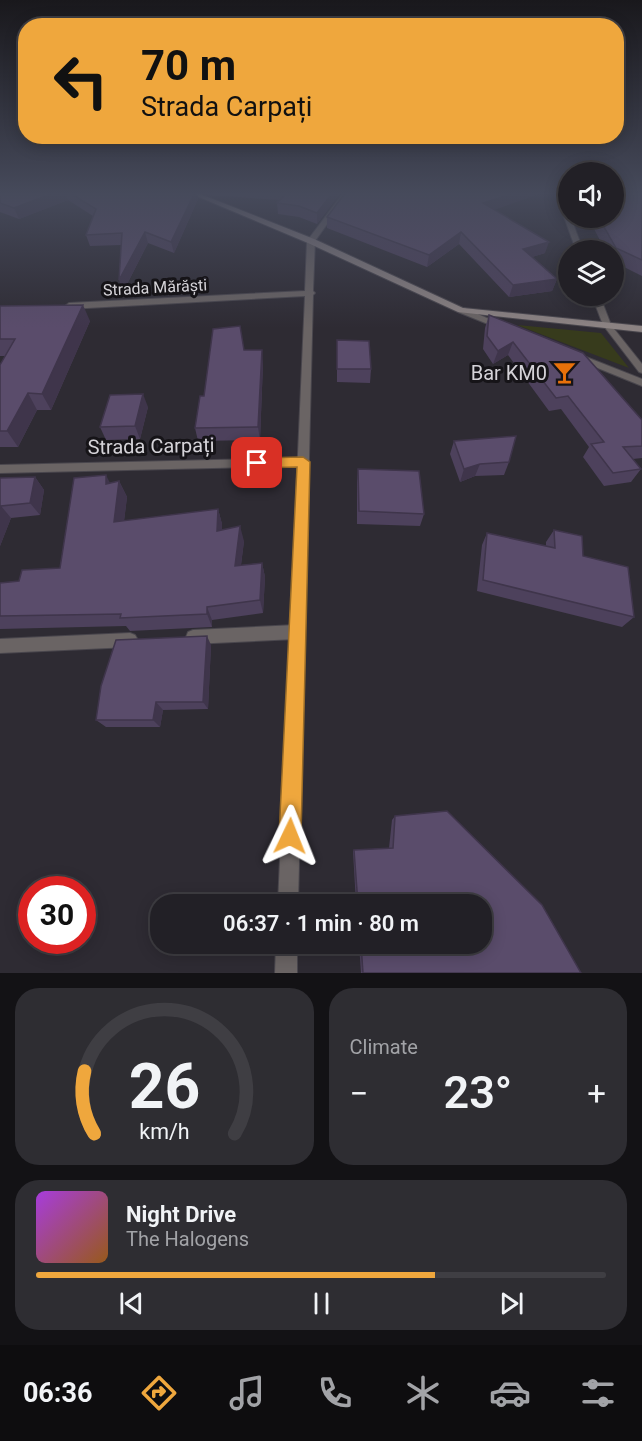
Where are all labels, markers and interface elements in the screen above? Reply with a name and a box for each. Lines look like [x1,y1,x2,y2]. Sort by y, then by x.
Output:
text: 70 m [141,41,236,90]
icon: left [42,42,120,120]
text: Strada Carpați [141,91,312,123]
map controls [558,162,624,306]
button: sound [558,162,624,228]
button: layers [558,240,624,306]
street label: Strada Mărăști [103,275,208,301]
bar icon: Bar KM0 [552,360,578,386]
place label: Bar KM0 [471,361,547,385]
street label: Strada Carpați [87,433,215,460]
pin [231,437,282,488]
icon: arrive [240,446,273,479]
position arrow [258,804,322,868]
speed limit sign: 30 [18,876,96,954]
text: 06:37 · 1 min · 80 m [223,911,419,936]
text: Climate [350,1035,418,1059]
text: 26 [128,1050,200,1123]
text: 23° [443,1066,512,1119]
text: − [350,1074,368,1113]
text: + [587,1074,606,1113]
text: km/h [139,1119,189,1144]
text: Night Drive [126,1202,236,1227]
text: The Halogens [126,1227,249,1251]
icon: previous [115,1287,148,1320]
icon: pause [305,1287,338,1320]
icon: next [495,1287,528,1320]
icon: directions [138,1372,180,1414]
icon: music [226,1372,268,1414]
icon: phone [314,1372,356,1414]
icon: climate [402,1372,444,1414]
icon: car [489,1372,531,1414]
icon: filters [577,1372,619,1414]
text: 06:36 [23,1377,92,1409]

